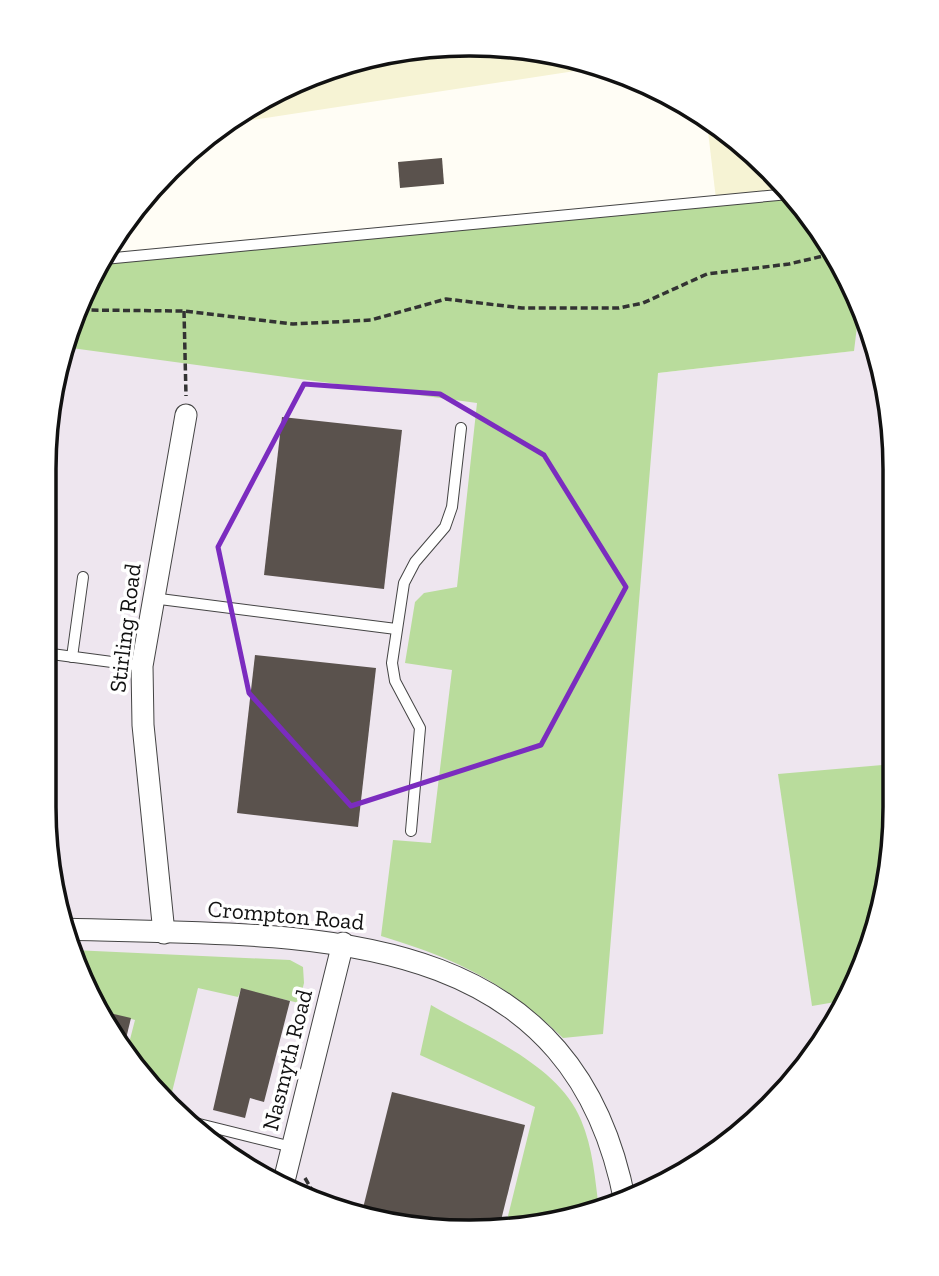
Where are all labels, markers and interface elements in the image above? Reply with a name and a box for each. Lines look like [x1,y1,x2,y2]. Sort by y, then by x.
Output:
street label: Stirling Road [103,562,147,694]
street label: Crompton Road [207,894,366,936]
street label: Nasmyth Road [256,986,318,1134]

